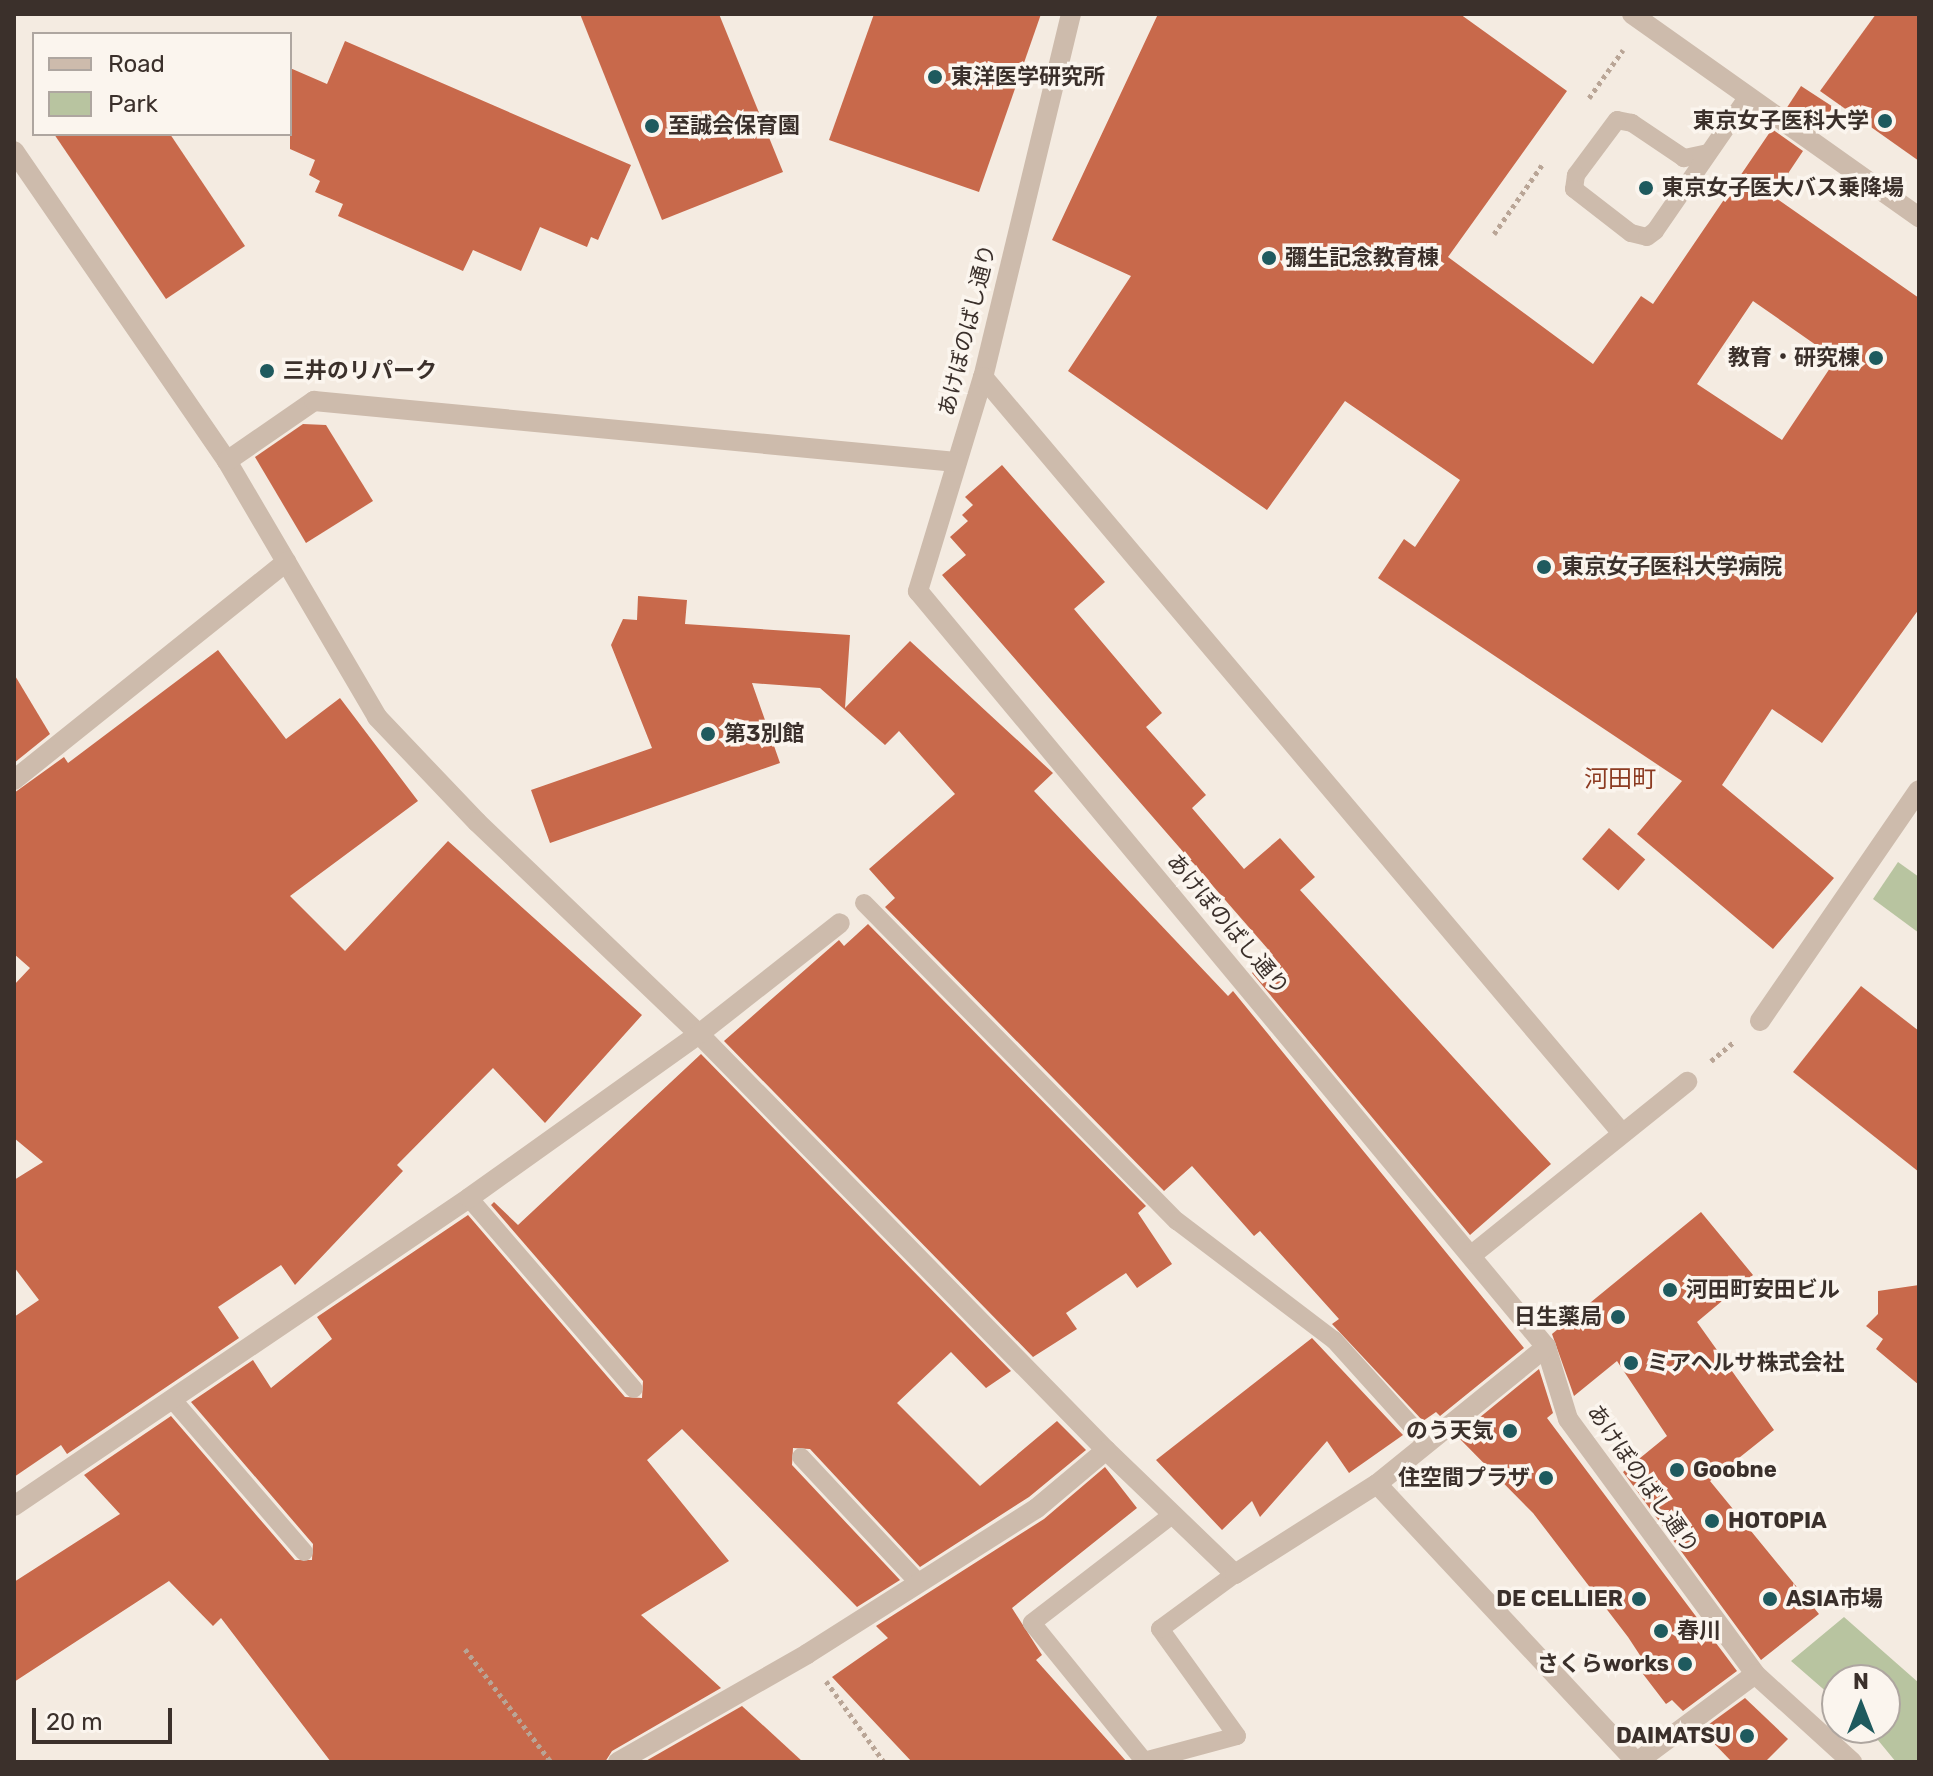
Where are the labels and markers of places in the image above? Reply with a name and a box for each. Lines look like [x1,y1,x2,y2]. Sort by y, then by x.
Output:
place label: 東洋医学研究所 [951,64,1105,90]
marker: 東洋医学研究所 [926,68,944,86]
place label: 東京女子医科大学 [1693,108,1869,134]
marker: 東京女子医科大学 [1876,112,1894,130]
place label: 至誠会保育園 [668,113,800,139]
marker: 至誠会保育園 [643,117,661,135]
place label: 東京女子医大バス乗降場 [1662,175,1904,201]
marker: 東京女子医大バス乗降場 [1637,179,1655,197]
place label: 彌生記念教育棟 [1285,245,1439,271]
marker: 彌生記念教育棟 [1260,249,1278,267]
place label: 教育・研究棟 [1728,345,1860,371]
marker: 教育・研究棟 [1867,349,1885,367]
place label: 三井のリパーク [283,358,437,384]
marker: 三井のリパーク [258,362,276,380]
place label: 東京女子医科大学病院 [1562,554,1782,580]
marker: 東京女子医科大学病院 [1533,556,1555,578]
place label: 第3別館 [724,721,804,747]
marker: 第3別館 [699,725,717,743]
place label: 河田町安田ビル [1686,1277,1840,1303]
marker: 河田町安田ビル [1661,1281,1679,1299]
place label: 日生薬局 [1514,1304,1602,1330]
marker: 日生薬局 [1609,1308,1627,1326]
place label: ミアヘルサ株式会社 [1647,1350,1845,1376]
marker: ミアヘルサ株式会社 [1622,1354,1640,1372]
place label: のう天気 [1406,1418,1494,1444]
marker: のう天気 [1501,1422,1519,1440]
place label: Goobne [1693,1457,1777,1483]
marker: Goobne [1668,1461,1686,1479]
place label: 住空間プラザ [1398,1465,1530,1491]
marker: 住空間プラザ [1537,1469,1555,1487]
place label: HOTOPIA [1728,1508,1827,1534]
marker: HOTOPIA [1703,1512,1721,1530]
place label: DE CELLIER [1496,1586,1623,1612]
place label: ASIA市場 [1786,1586,1883,1612]
marker: DE CELLIER [1630,1590,1648,1608]
marker: ASIA市場 [1761,1590,1779,1608]
place label: 春川 [1677,1618,1721,1644]
marker: 春川 [1652,1622,1670,1640]
place label: さくらworks [1537,1651,1669,1677]
marker: さくらworks [1676,1655,1694,1673]
place label: DAIMATSU [1616,1723,1731,1749]
marker: DAIMATSU [1738,1727,1756,1745]

